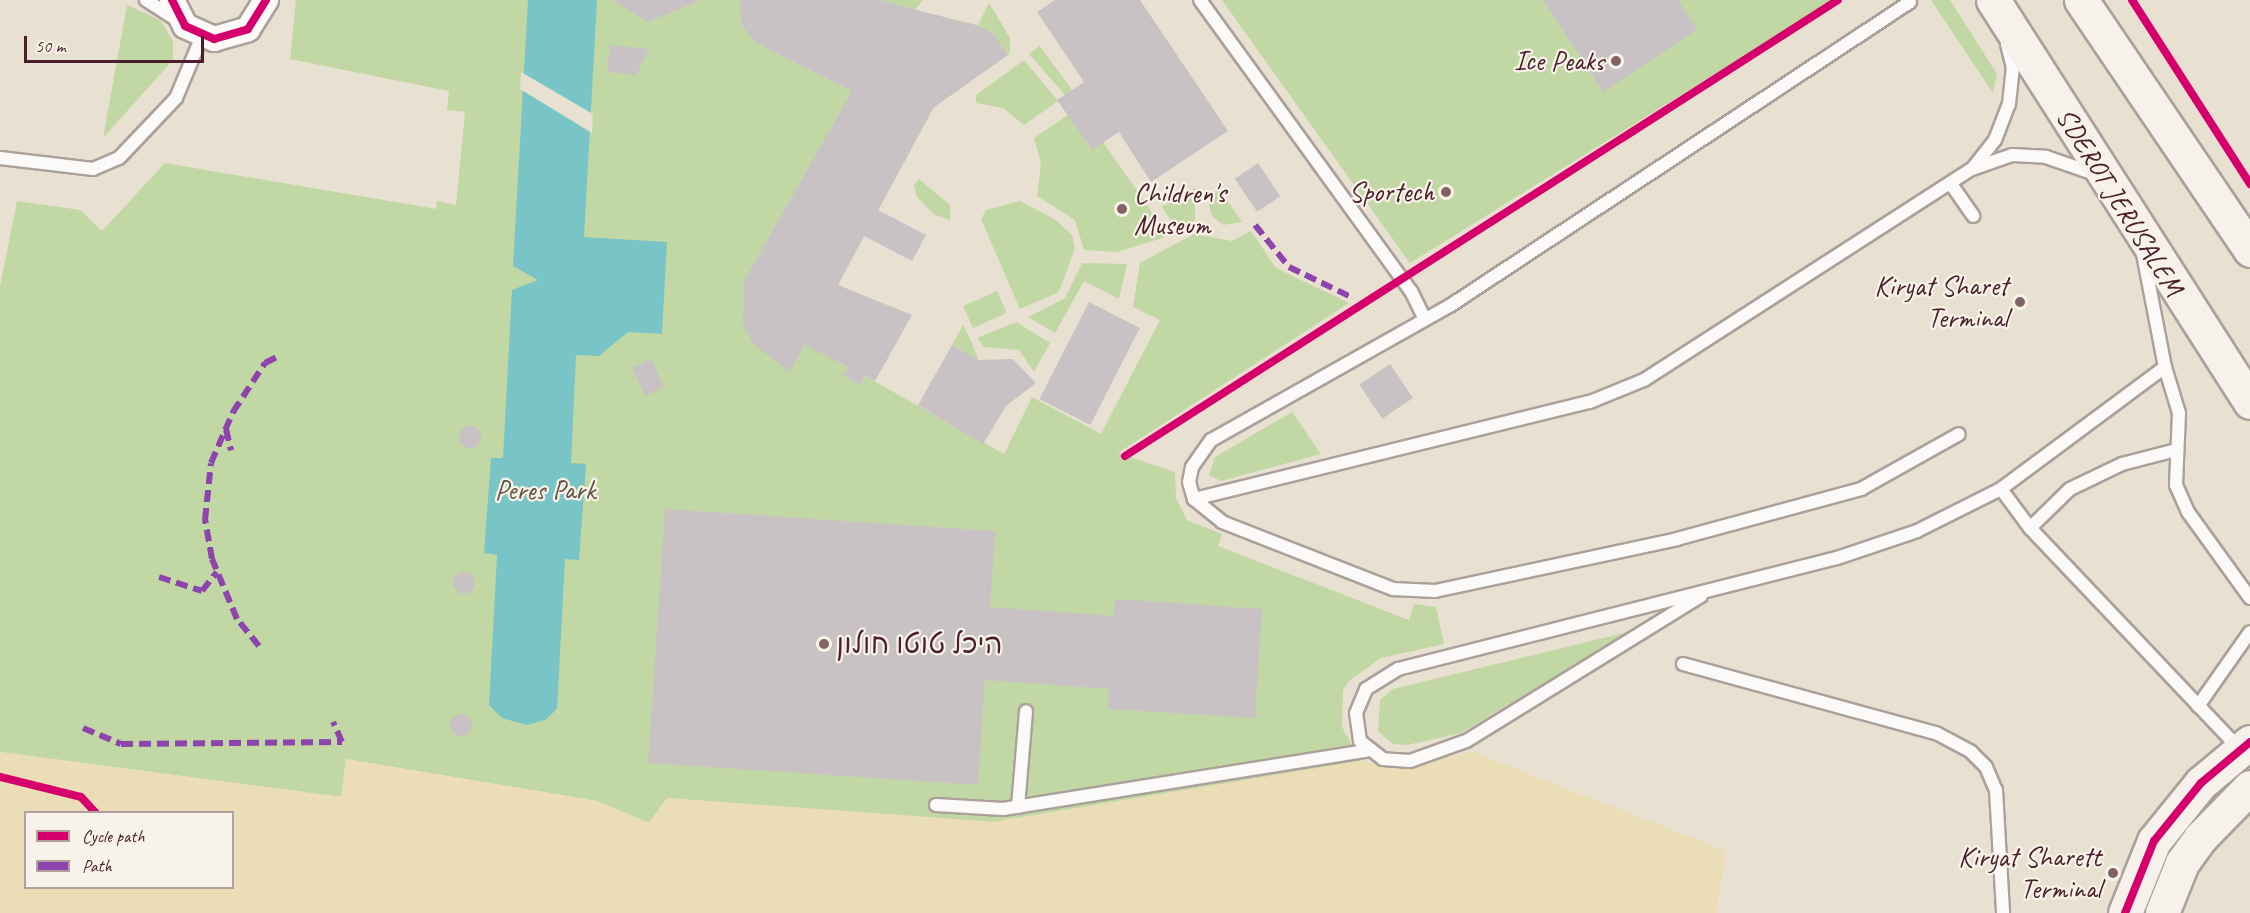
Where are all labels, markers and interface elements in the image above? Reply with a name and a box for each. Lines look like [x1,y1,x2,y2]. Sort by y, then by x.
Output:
scale bar [27,24,207,62]
text: 50 m [35,35,66,57]
place label: Ice Peaks [1515,44,1604,78]
marker: Ice Peaks [1609,54,1623,68]
street label: SDEROT JERUSALEM [2049,102,2191,302]
place label: Sportech [1349,175,1434,209]
place label: Children's Museum [1134,176,1226,242]
marker: Sportech [1439,185,1453,199]
marker: Children's Museum [1115,202,1129,216]
place label: Kiryat Sharet Terminal [1874,269,2008,335]
marker: Kiryat Sharet Terminal [2013,295,2027,309]
park label: Peres Park [494,473,596,507]
place label: היכל טוטו חולון [836,627,1002,661]
marker: היכל טוטו חולון [817,637,831,651]
legend [24,811,234,889]
text: Cycle path [82,825,144,847]
place label: Kiryat Sharett Terminal [1958,840,2101,906]
text: Path [82,855,112,877]
marker: Kiryat Sharett Terminal [2106,866,2120,880]

